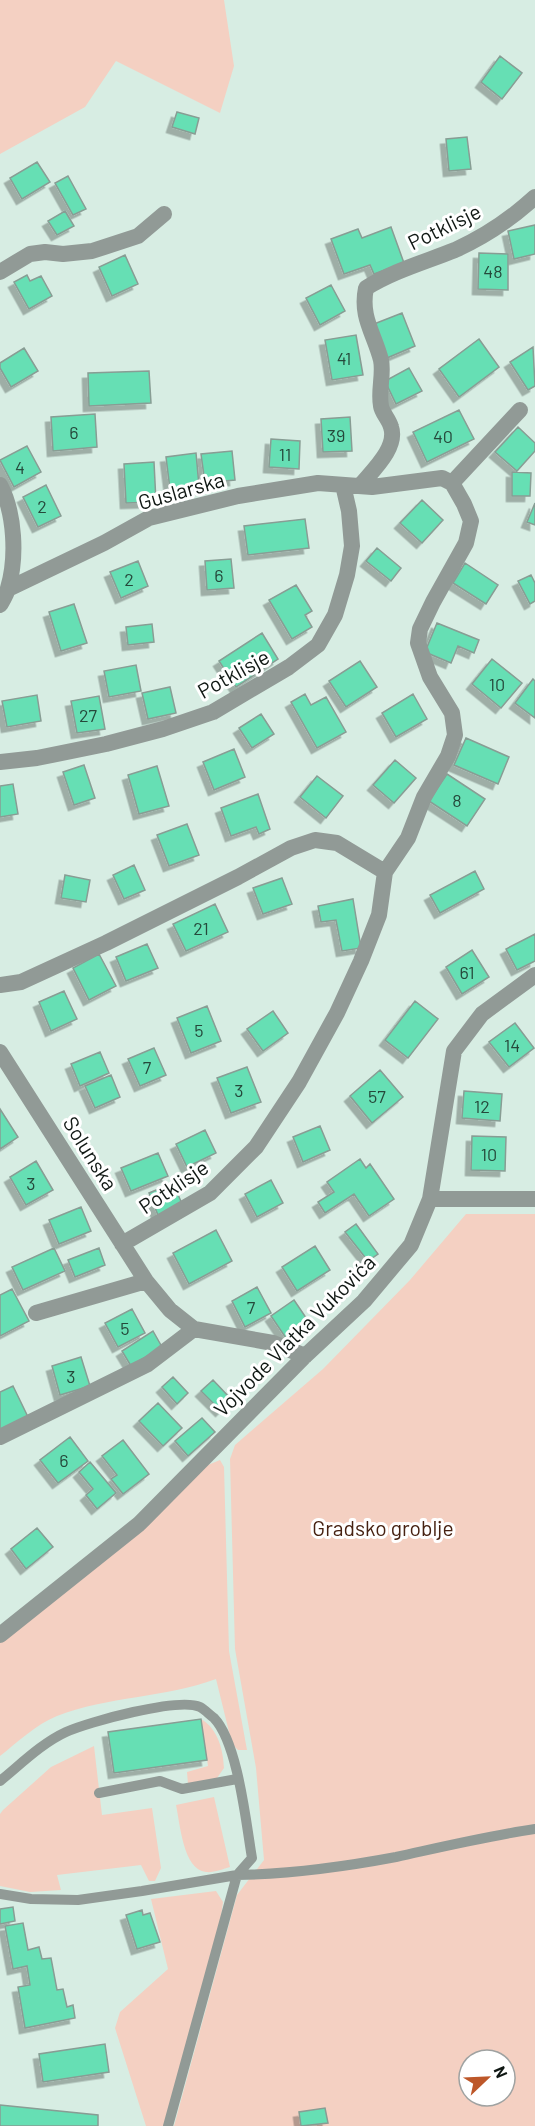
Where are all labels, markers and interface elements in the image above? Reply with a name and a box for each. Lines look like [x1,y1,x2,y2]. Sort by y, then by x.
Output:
street label: Potklisje [403,198,485,254]
house number: 48 [483,260,503,282]
house number: 41 [337,347,351,369]
house number: 6 [69,421,79,443]
house number: 39 [327,424,345,446]
house number: 40 [433,425,453,447]
house number: 11 [279,443,291,465]
house number: 4 [15,456,25,478]
street label: Guslarska [135,466,227,514]
house number: 2 [37,495,47,517]
house number: 6 [214,564,224,586]
house number: 2 [124,568,134,590]
street label: Potklisje [193,643,273,703]
house number: 10 [489,673,505,695]
house number: 27 [79,704,98,726]
house number: 8 [452,789,462,811]
house number: 21 [193,917,209,939]
house number: 61 [459,961,475,983]
house number: 5 [194,1019,204,1041]
house number: 14 [504,1034,520,1056]
house number: 7 [143,1056,152,1078]
house number: 3 [234,1079,244,1101]
house number: 57 [368,1085,386,1107]
house number: 12 [474,1095,490,1117]
street label: Solunska [59,1111,123,1195]
house number: 10 [481,1143,497,1165]
street label: Potklisje [134,1154,212,1218]
house number: 3 [26,1172,36,1194]
street label: Vojvode Vlatka Vukovića [208,1249,380,1421]
house number: 7 [247,1296,256,1318]
house number: 5 [120,1317,130,1339]
house number: 3 [66,1365,76,1387]
house number: 6 [59,1449,69,1471]
park label: Gradsko groblje [312,1515,454,1540]
north arrow [457,2048,517,2108]
text: N [490,2063,512,2081]

